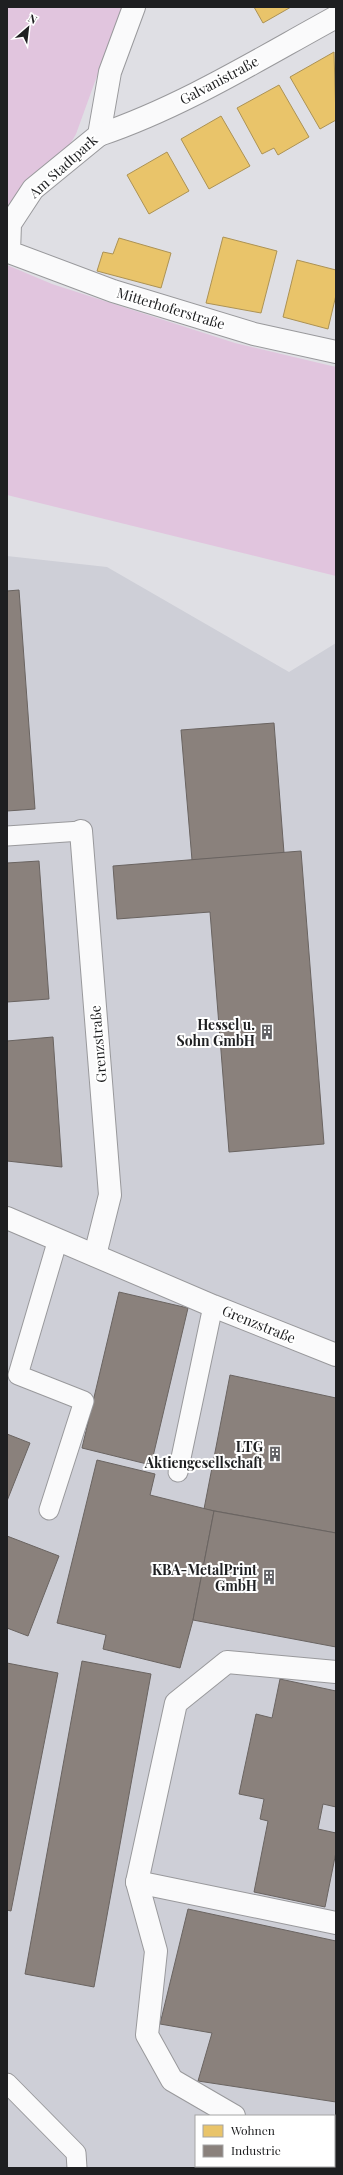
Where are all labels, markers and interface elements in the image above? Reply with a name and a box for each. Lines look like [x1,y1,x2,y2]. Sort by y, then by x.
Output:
north arrow [8,8,48,48]
text: N [26,10,40,27]
street label: Galvanistraße [176,51,262,109]
street label: Am Stadtpark [24,130,102,203]
street label: Mitterhoferstraße [115,283,227,333]
street label: Grenzstraße [85,1005,111,1083]
place label: Hessel u. Sohn GmbH [177,1015,255,1050]
building icon: Hessel u. Sohn GmbH [258,1023,276,1041]
street label: Grenzstraße [219,1301,299,1347]
place label: LTG Aktiengesellschaft [144,1437,263,1472]
building icon: LTG Aktiengesellschaft [266,1445,284,1463]
place label: KBA-MetalPrint GmbH [152,1560,257,1595]
building icon: KBA-MetalPrint GmbH [260,1568,278,1586]
legend [195,2115,335,2167]
text: Wohnen [230,2122,275,2138]
text: Industrie [231,2142,281,2158]

